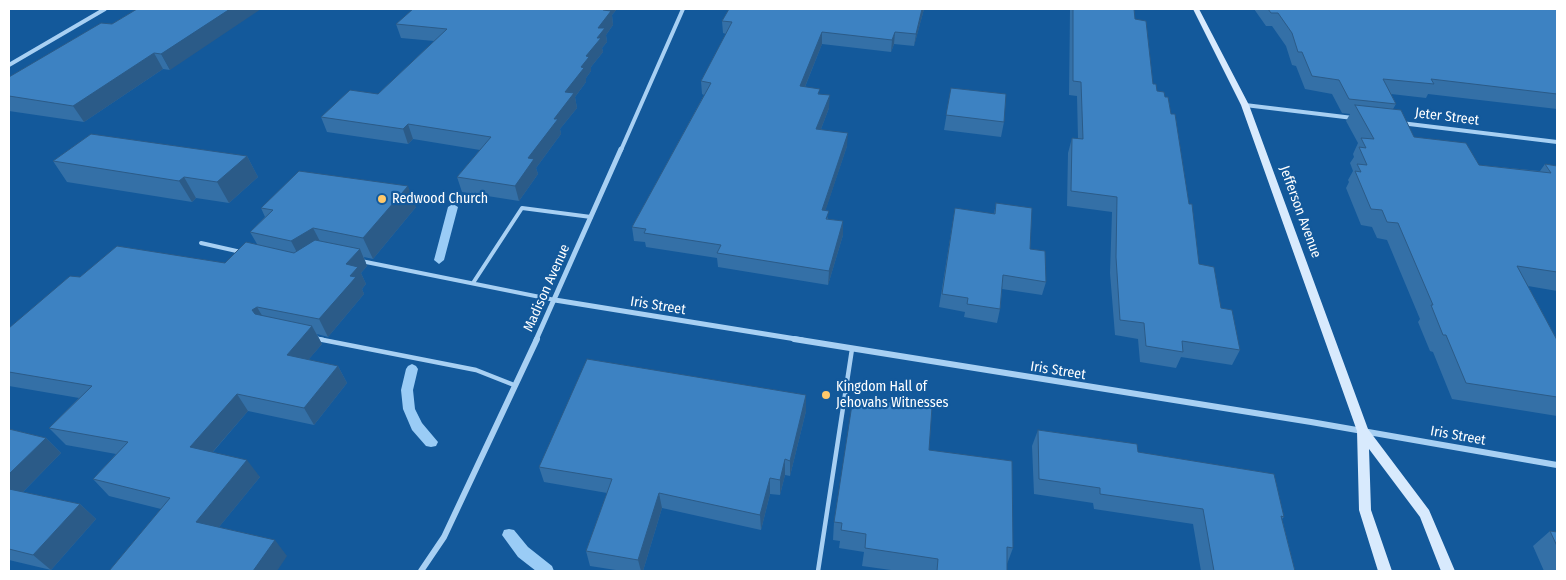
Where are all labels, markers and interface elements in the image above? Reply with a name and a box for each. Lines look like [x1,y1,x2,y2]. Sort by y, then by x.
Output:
street label: Jeter Street [1414,105,1480,129]
street label: Jefferson Avenue [1276,164,1324,260]
place label: Redwood Church [392,191,488,207]
marker: Redwood Church [376,193,388,205]
street label: Madison Avenue [520,242,574,334]
street label: Iris Street [629,293,687,319]
street label: Iris Street [1029,358,1087,384]
place label: Kingdom Hall of Jehovahs Witnesses [836,379,949,412]
marker: Kingdom Hall of Jehovahs Witnesses [820,389,832,401]
street label: Iris Street [1429,423,1487,449]

